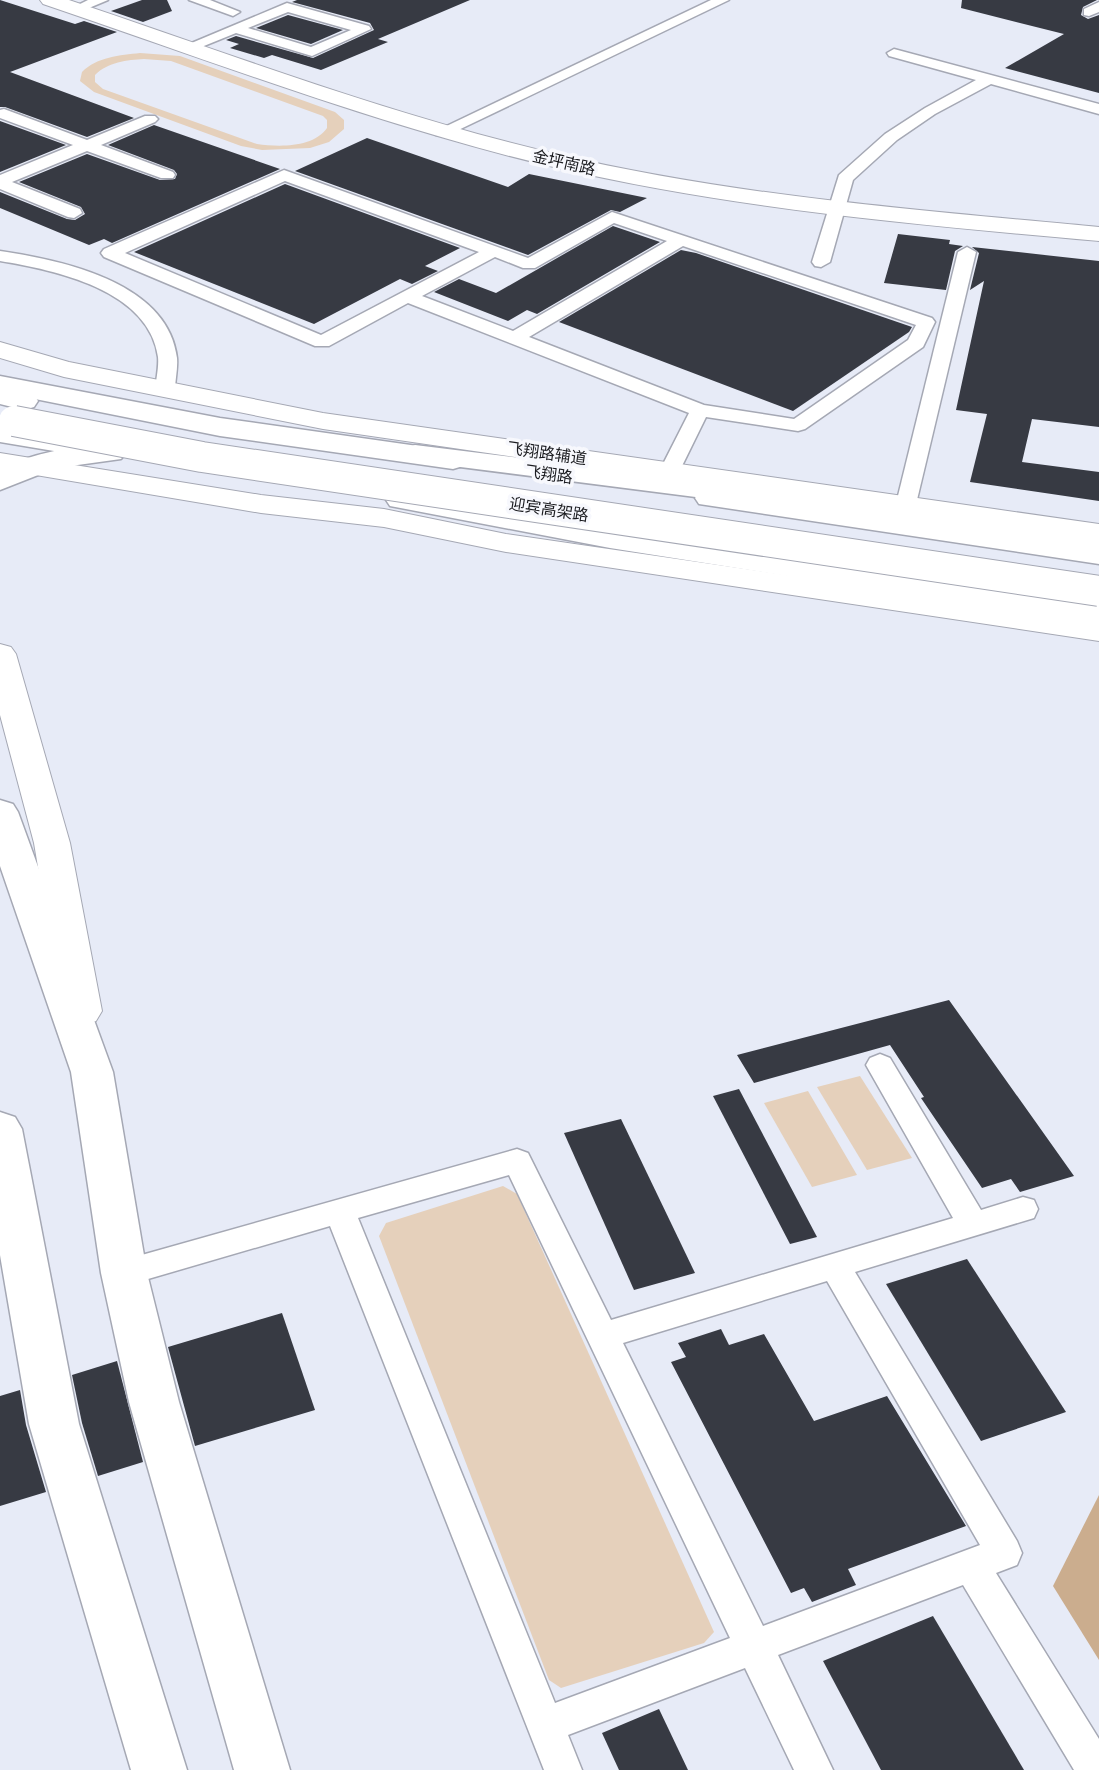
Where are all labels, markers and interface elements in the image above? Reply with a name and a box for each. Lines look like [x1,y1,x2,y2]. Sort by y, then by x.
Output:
street label: 金坪南路 [530,145,597,181]
street label: 飞翔路辅道 [506,438,588,470]
street label: 飞翔路 [524,461,574,489]
street label: 迎宾高架路 [508,493,590,527]

